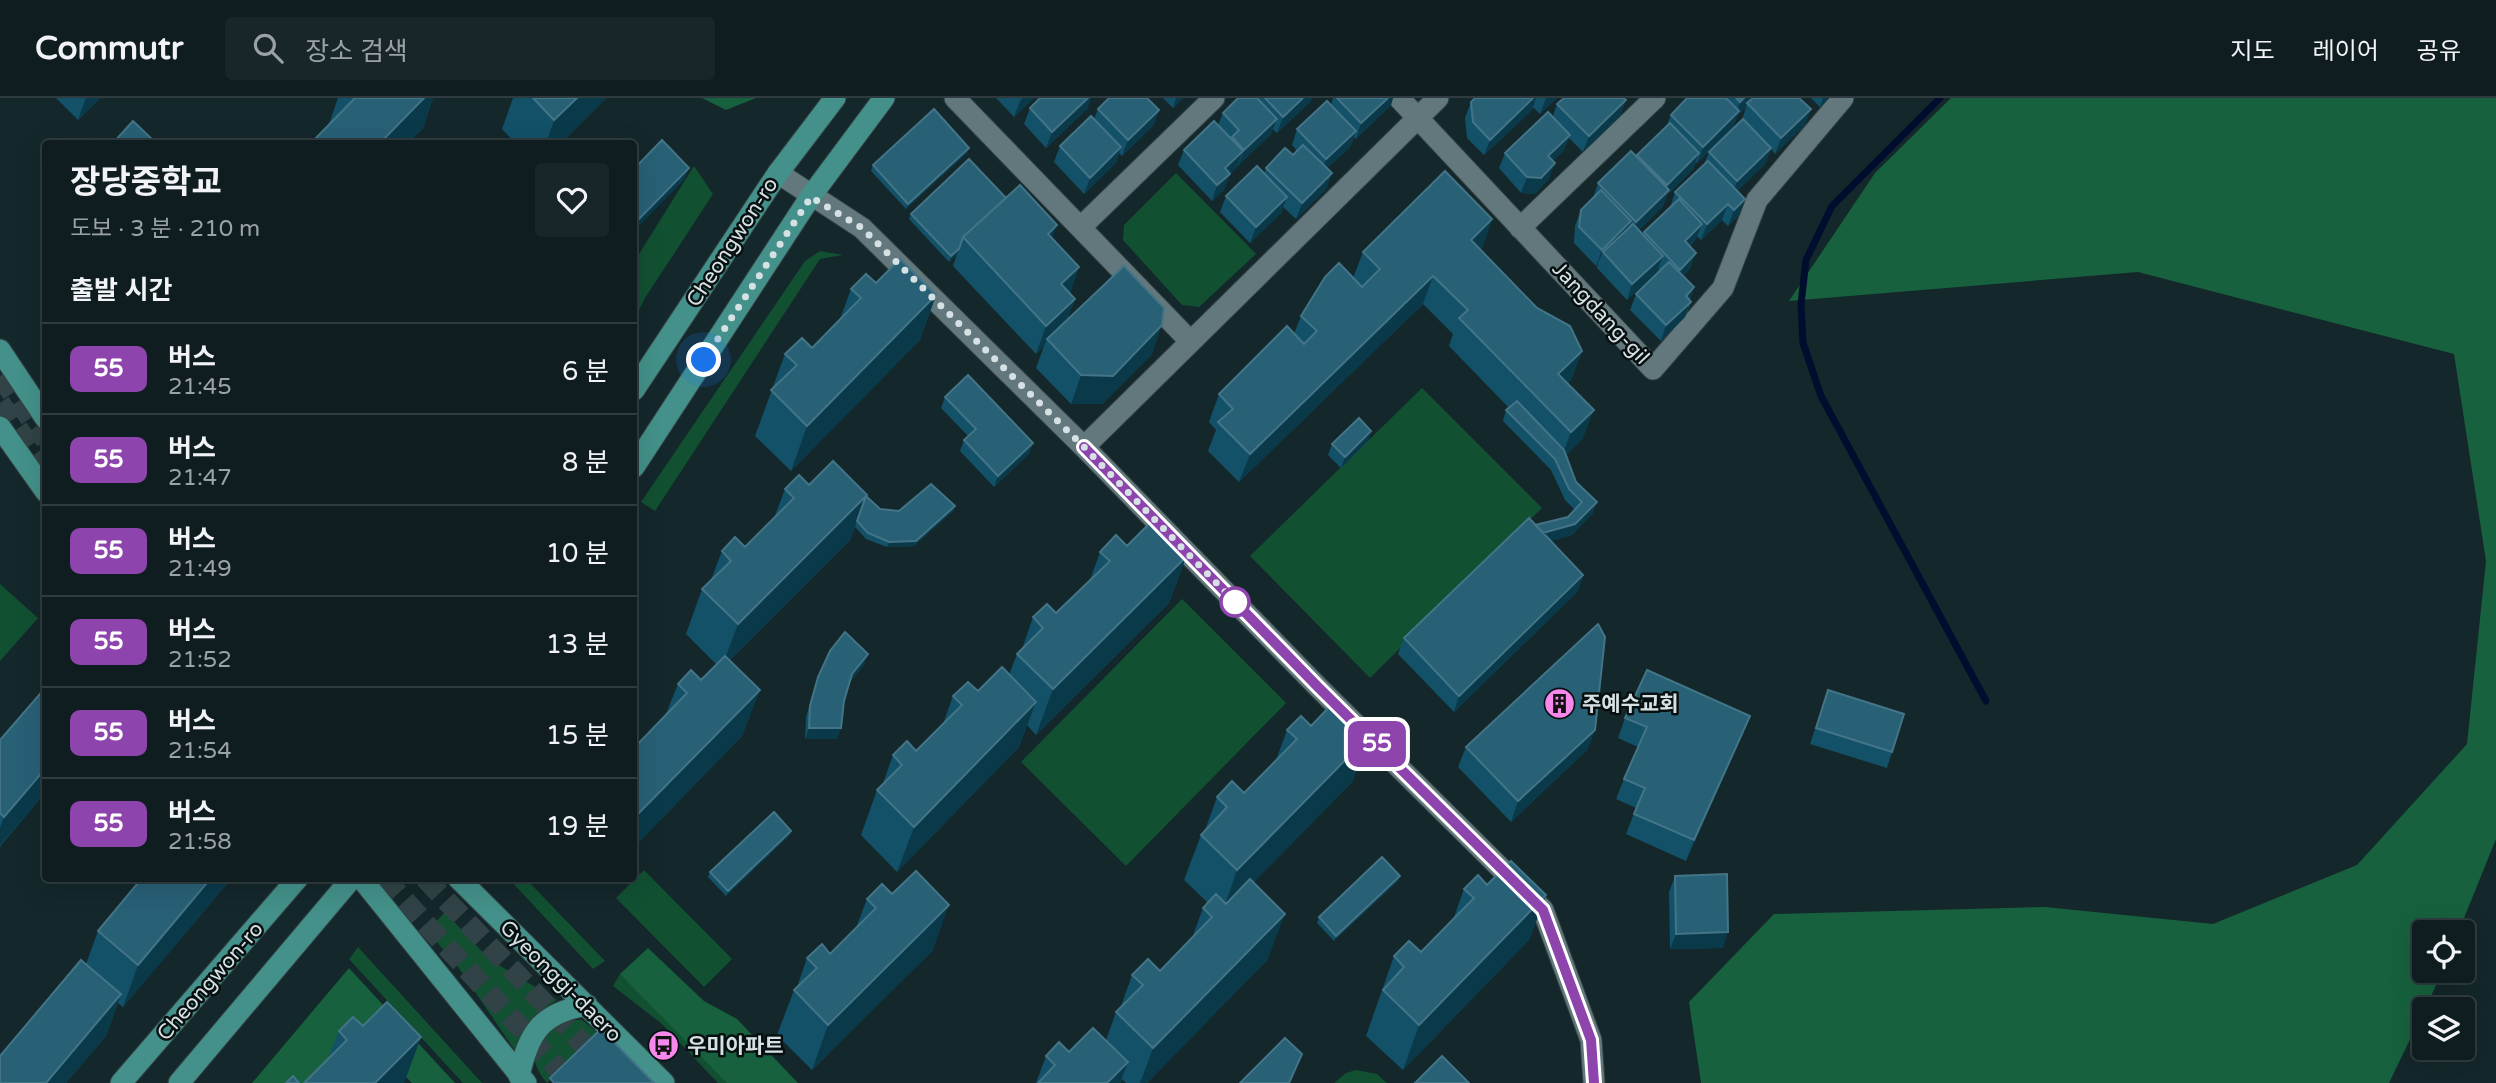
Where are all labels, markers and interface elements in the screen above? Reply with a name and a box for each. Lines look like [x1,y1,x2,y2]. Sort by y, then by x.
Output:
search box [225,17,715,80]
text: Commutr [35,29,183,68]
icon: search [249,29,287,67]
text: 장소 검색 [305,36,408,67]
text: 지도 [2230,37,2275,66]
text: 레이어 [2313,37,2379,66]
text: 공유 [2417,37,2461,66]
text: 장당중학교 [70,163,222,202]
button: heart [535,163,609,237]
street label: Cheongwon-ro [681,173,784,312]
text: 도보 · 3 분 · 210 m [70,215,260,243]
street label: Jangdang-gil [1547,257,1654,370]
text: 출발 시간 [70,275,172,306]
text: 버스 [168,342,216,373]
your location [686,342,721,377]
text: 55 [93,354,124,383]
text: 6 분 [562,356,609,387]
text: 21:45 [168,373,232,401]
text: 버스 [168,433,216,464]
text: 55 [93,445,124,474]
text: 8 분 [562,447,609,478]
text: 21:47 [168,464,232,492]
text: 버스 [168,524,216,555]
text: 55 [93,536,124,565]
text: 10 분 [546,538,609,569]
text: 21:49 [168,555,232,583]
unlabelled marker [1220,587,1250,617]
text: 버스 [168,615,216,646]
text: 55 [93,627,124,656]
text: 13 분 [546,629,609,660]
text: 21:52 [168,646,232,674]
building icon: 주예수교회 [1542,687,1576,721]
place label: 주예수교회 [1582,692,1679,717]
text: 버스 [168,706,216,737]
text: 55 [93,718,124,747]
text: 15 분 [546,720,609,751]
line badge: 55 [1346,721,1408,767]
text: 55 [1362,729,1392,758]
text: 21:54 [168,737,232,765]
text: 버스 [168,797,216,828]
text: 55 [93,809,124,838]
text: 19 분 [546,811,609,842]
text: 21:58 [168,828,232,856]
street label: Gyeonggi-daero [494,915,627,1048]
street label: Cheongwon-ro [152,917,269,1046]
map controls [2412,920,2475,1060]
button: locate [2412,920,2475,983]
button: layers [2412,997,2475,1060]
bus stop icon: 우미아파트 [647,1029,681,1063]
place label: 우미아파트 [687,1034,784,1059]

